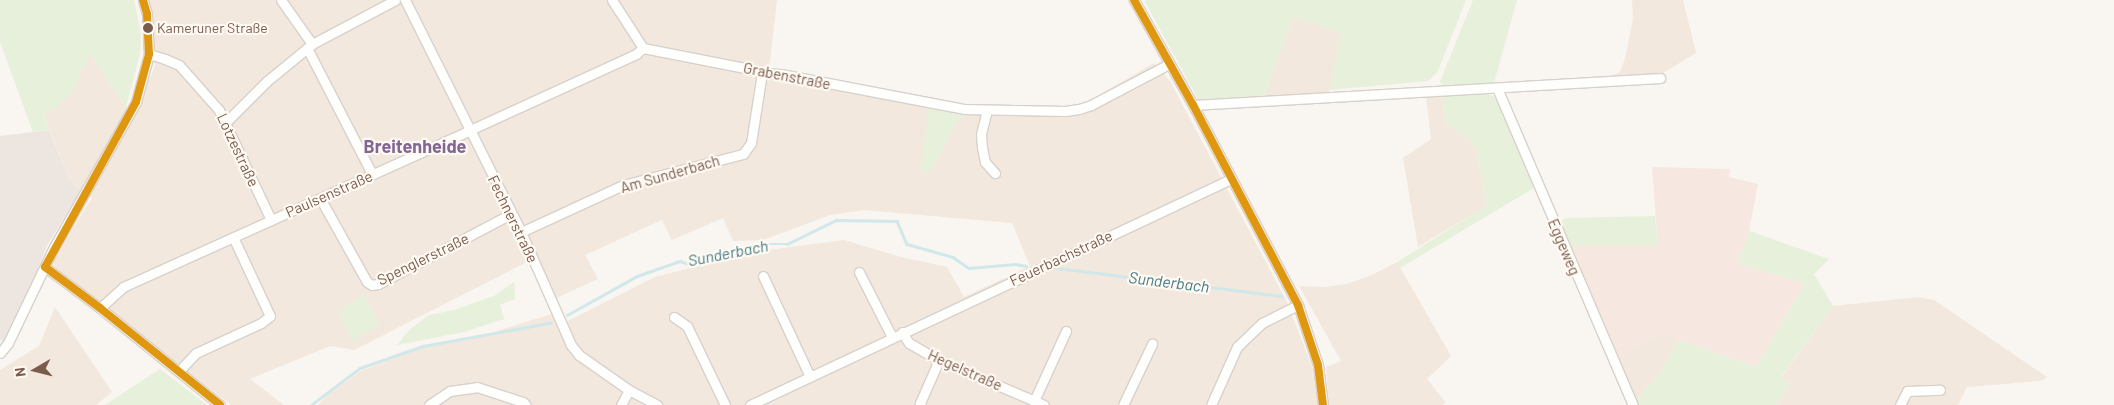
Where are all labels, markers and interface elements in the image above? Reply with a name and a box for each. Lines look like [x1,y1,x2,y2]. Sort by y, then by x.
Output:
place label: Kameruner Straße [157,20,268,36]
marker: Kameruner Straße [143,23,153,33]
street label: Grabenstraße [742,59,832,93]
street label: Lotzestraße [213,111,263,189]
district label: Breitenheide [364,135,466,157]
street label: Am Sunderbach [618,151,722,197]
street label: Paulsenstraße [283,167,375,221]
street label: Fechnerstraße [484,172,542,266]
street label: Eggeweg [1544,216,1584,278]
street label: Feuerbachstraße [1007,226,1115,290]
street label: Spenglerstraße [374,229,472,289]
water label: Sunderbach [686,236,770,270]
water label: Sunderbach [1127,268,1211,296]
north arrow [10,345,60,395]
street label: Hegelstraße [925,346,1005,394]
text: N [11,366,29,378]

